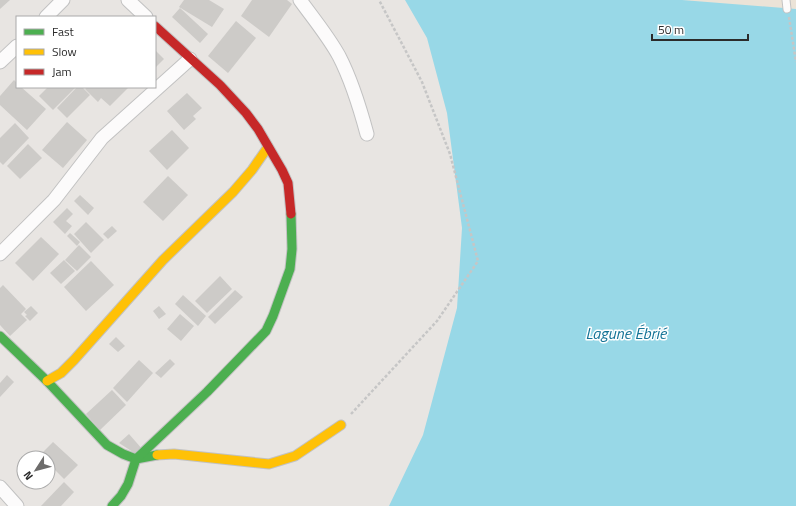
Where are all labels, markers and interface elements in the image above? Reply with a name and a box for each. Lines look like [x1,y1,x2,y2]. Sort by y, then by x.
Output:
legend [16,16,156,88]
scale bar [652,16,748,42]
text: 50 m [658,20,684,39]
text: Fast [52,22,75,41]
text: Slow [52,42,77,61]
text: Jam [52,62,72,81]
water label: Lagune Ébrié [586,321,668,345]
north arrow [16,450,56,490]
text: N [19,468,37,484]

